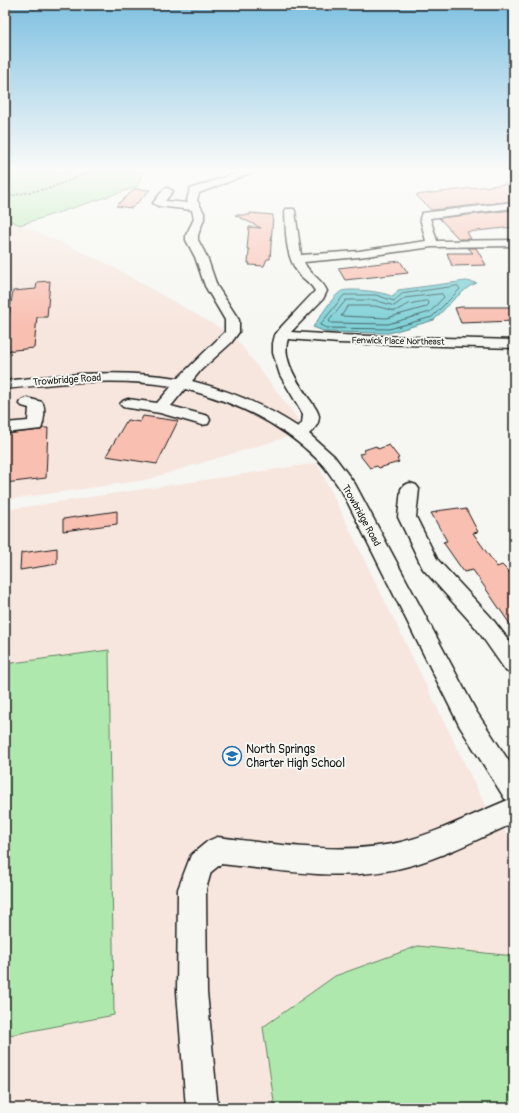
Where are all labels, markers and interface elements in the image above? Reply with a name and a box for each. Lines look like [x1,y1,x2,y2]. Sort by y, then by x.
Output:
street label: Fenwick Place Northeast [351,335,445,348]
street label: Trowbridge Road [32,372,102,388]
street label: Trowbridge Road [339,483,383,548]
place label: North Springs Charter High School [246,742,345,771]
school or university icon: North Springs Charter High School [221,745,243,767]

